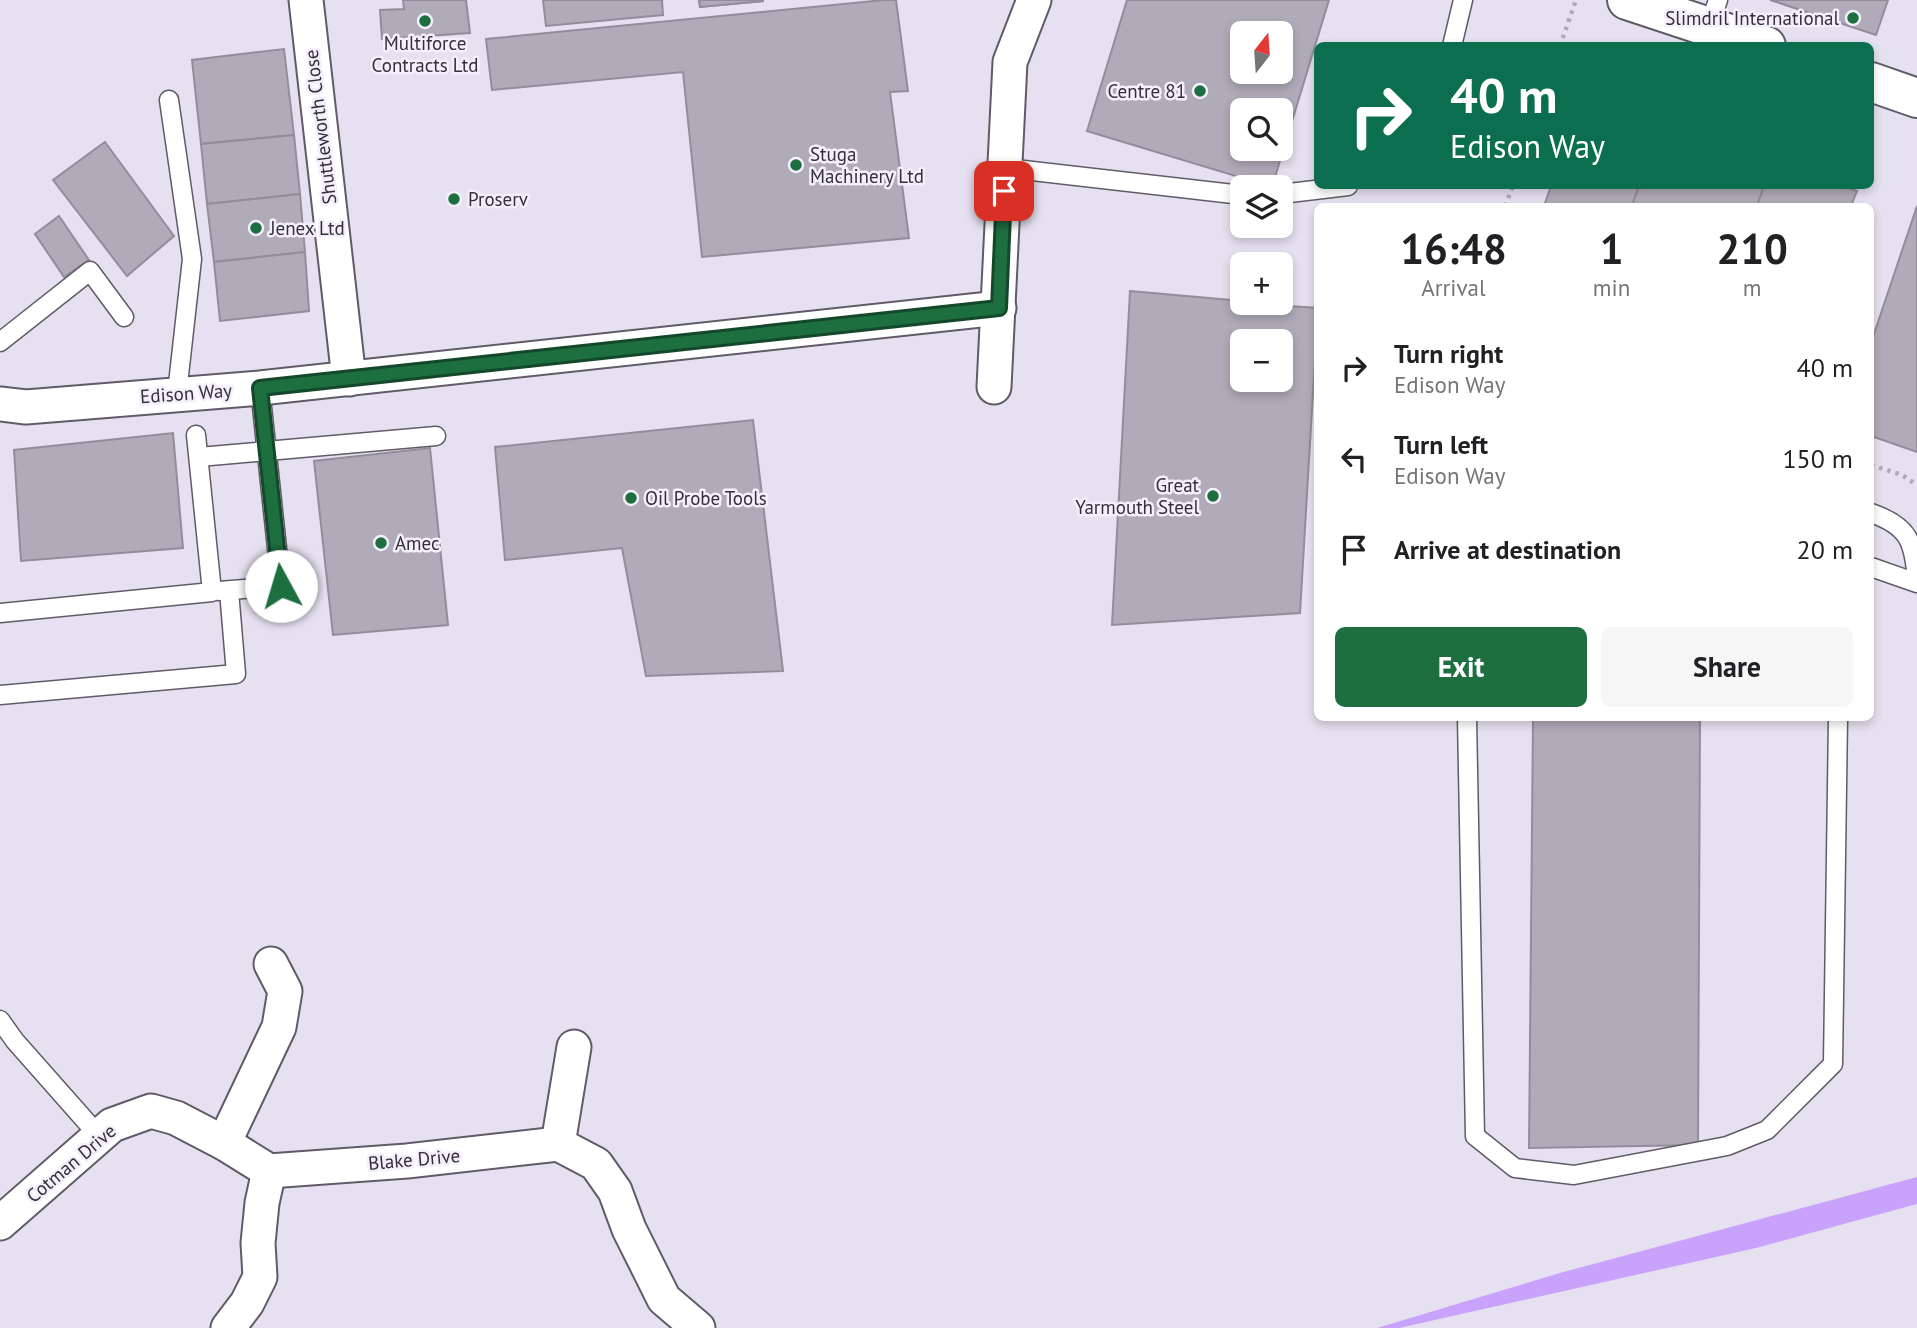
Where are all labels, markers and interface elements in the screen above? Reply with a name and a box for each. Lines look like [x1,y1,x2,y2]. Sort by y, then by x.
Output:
place label: Slimdril International [1665,6,1839,30]
marker: Slimdril International [1845,10,1861,26]
marker: Multiforce Contracts Ltd [417,13,433,29]
north arrow [1230,21,1293,84]
map controls [1230,21,1293,392]
place label: Multiforce Contracts Ltd [372,31,478,77]
street label: Shuttleworth Close [299,48,341,206]
text: 40 m [1450,63,1557,127]
icon: right [1335,70,1426,161]
place label: Centre 81 [1107,79,1186,103]
marker: Centre 81 [1192,83,1208,99]
button: search [1230,98,1293,161]
text: Edison Way [1450,125,1605,167]
place label: Stuga Machinery Ltd [810,142,924,188]
marker: Stuga Machinery Ltd [788,157,804,173]
pin [974,161,1034,221]
icon: arrive [985,172,1023,210]
button: layers [1230,175,1293,238]
place label: Proserv [468,187,528,211]
marker: Proserv [446,191,462,207]
place label: Jenex Ltd [269,216,345,240]
marker: Jenex Ltd [248,220,264,236]
text: 16:48 [1400,221,1507,276]
text: 1 [1600,221,1623,276]
text: 210 [1716,221,1788,276]
button: + [1230,252,1293,315]
text: Arrival [1421,273,1486,302]
text: min [1593,273,1630,302]
text: m [1743,273,1761,302]
button: − [1230,329,1293,392]
text: Turn right [1394,337,1503,370]
icon: right [1335,349,1373,387]
text: 40 m [1797,351,1853,384]
text: Edison Way [1394,370,1505,399]
street label: Edison Way [139,378,233,408]
text: Turn left [1394,428,1488,461]
icon: left [1335,440,1373,478]
text: 150 m [1782,442,1853,475]
text: Edison Way [1394,461,1505,490]
place label: Great Yarmouth Steel [1075,473,1200,519]
place label: Oil Probe Tools [645,486,767,510]
marker: Great Yarmouth Steel [1205,488,1221,504]
marker: Oil Probe Tools [623,490,639,506]
place label: Amec [395,531,440,555]
icon: arrive [1335,531,1373,569]
text: Arrive at destination [1394,533,1621,566]
text: 20 m [1797,533,1853,566]
marker: Amec [373,535,389,551]
position arrow [244,549,318,623]
button: Exit [1335,627,1587,707]
button: Share [1601,627,1853,707]
street label: Cotman Drive [21,1119,121,1207]
street label: Blake Drive [367,1143,461,1175]

